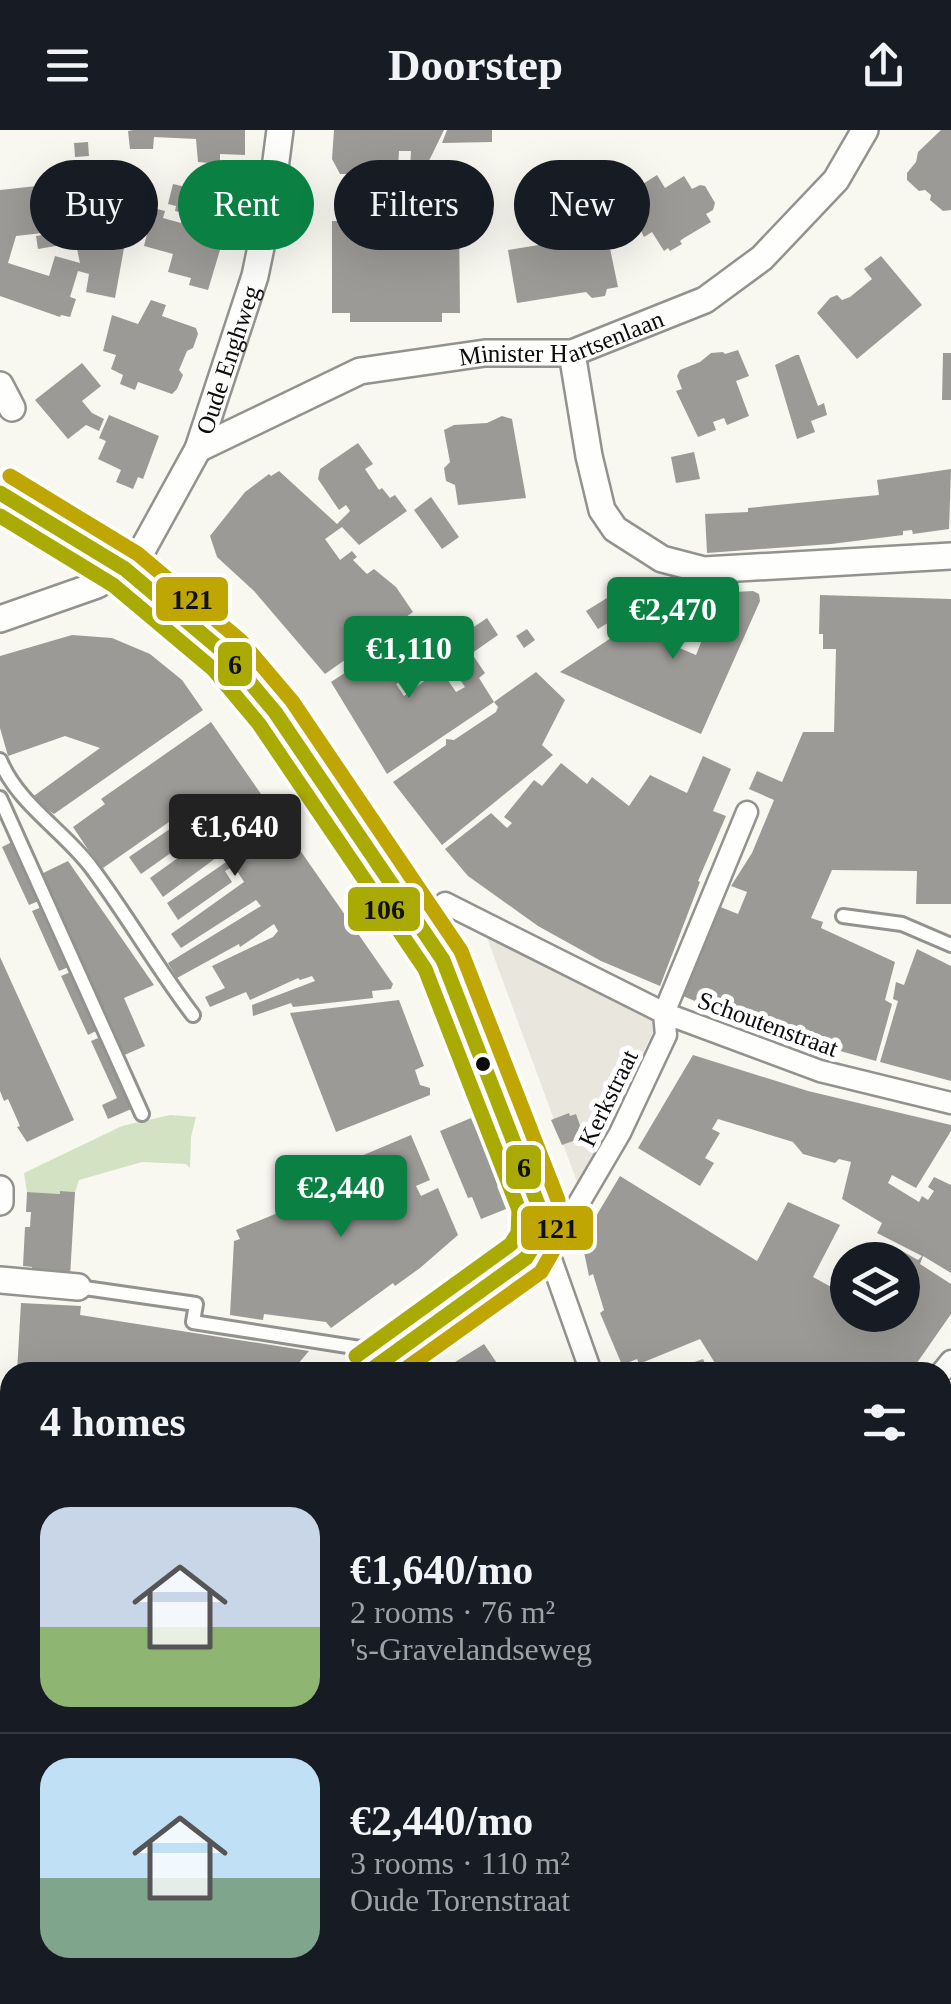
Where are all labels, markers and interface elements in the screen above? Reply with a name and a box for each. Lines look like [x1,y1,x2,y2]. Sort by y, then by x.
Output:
icon: menu [40,38,95,93]
icon: share [856,38,911,93]
text: Doorstep [388,40,563,90]
chip: Buy [30,160,158,250]
chip: Rent [178,160,314,250]
chip: Filters [334,160,494,250]
chip: New [514,160,650,250]
street label: Oude Enghweg [190,281,265,437]
street label: Minister Hartsenlaan [457,304,668,370]
line badge: 121 [154,575,230,623]
pin: €2,470 [592,577,754,662]
text: 121 [171,584,213,615]
text: €2,470 [629,591,717,627]
pin: €1,110 [328,616,490,701]
text: €1,110 [366,630,452,666]
line badge: 6 [216,640,254,688]
text: 6 [228,649,242,680]
pin: €1,640 [154,794,316,879]
text: €1,640 [191,808,279,844]
line badge: 106 [346,885,422,933]
text: 106 [363,894,405,925]
street label: Schoutenstraat [694,986,842,1062]
street label: Kerkstraat [573,1045,643,1151]
unlabelled marker [473,1054,493,1074]
line badge: 6 [504,1143,543,1191]
text: 6 [517,1152,531,1183]
pin: €2,440 [260,1155,422,1240]
text: €2,440 [297,1169,385,1205]
line badge: 121 [519,1204,595,1252]
text: 121 [536,1213,578,1244]
map controls [830,1242,920,1332]
button: layers [830,1242,920,1332]
icon: filters [857,1395,912,1450]
text: 4 homes [40,1399,186,1445]
icon: home [120,1547,240,1667]
text: €1,640/mo [350,1547,533,1593]
text: 2 rooms · 76 m² [350,1594,555,1630]
text: 's-Gravelandseweg [350,1631,592,1667]
icon: home [120,1798,240,1918]
text: €2,440/mo [350,1798,533,1844]
text: 3 rooms · 110 m² [350,1845,570,1881]
text: Oude Torenstraat [350,1882,570,1918]

